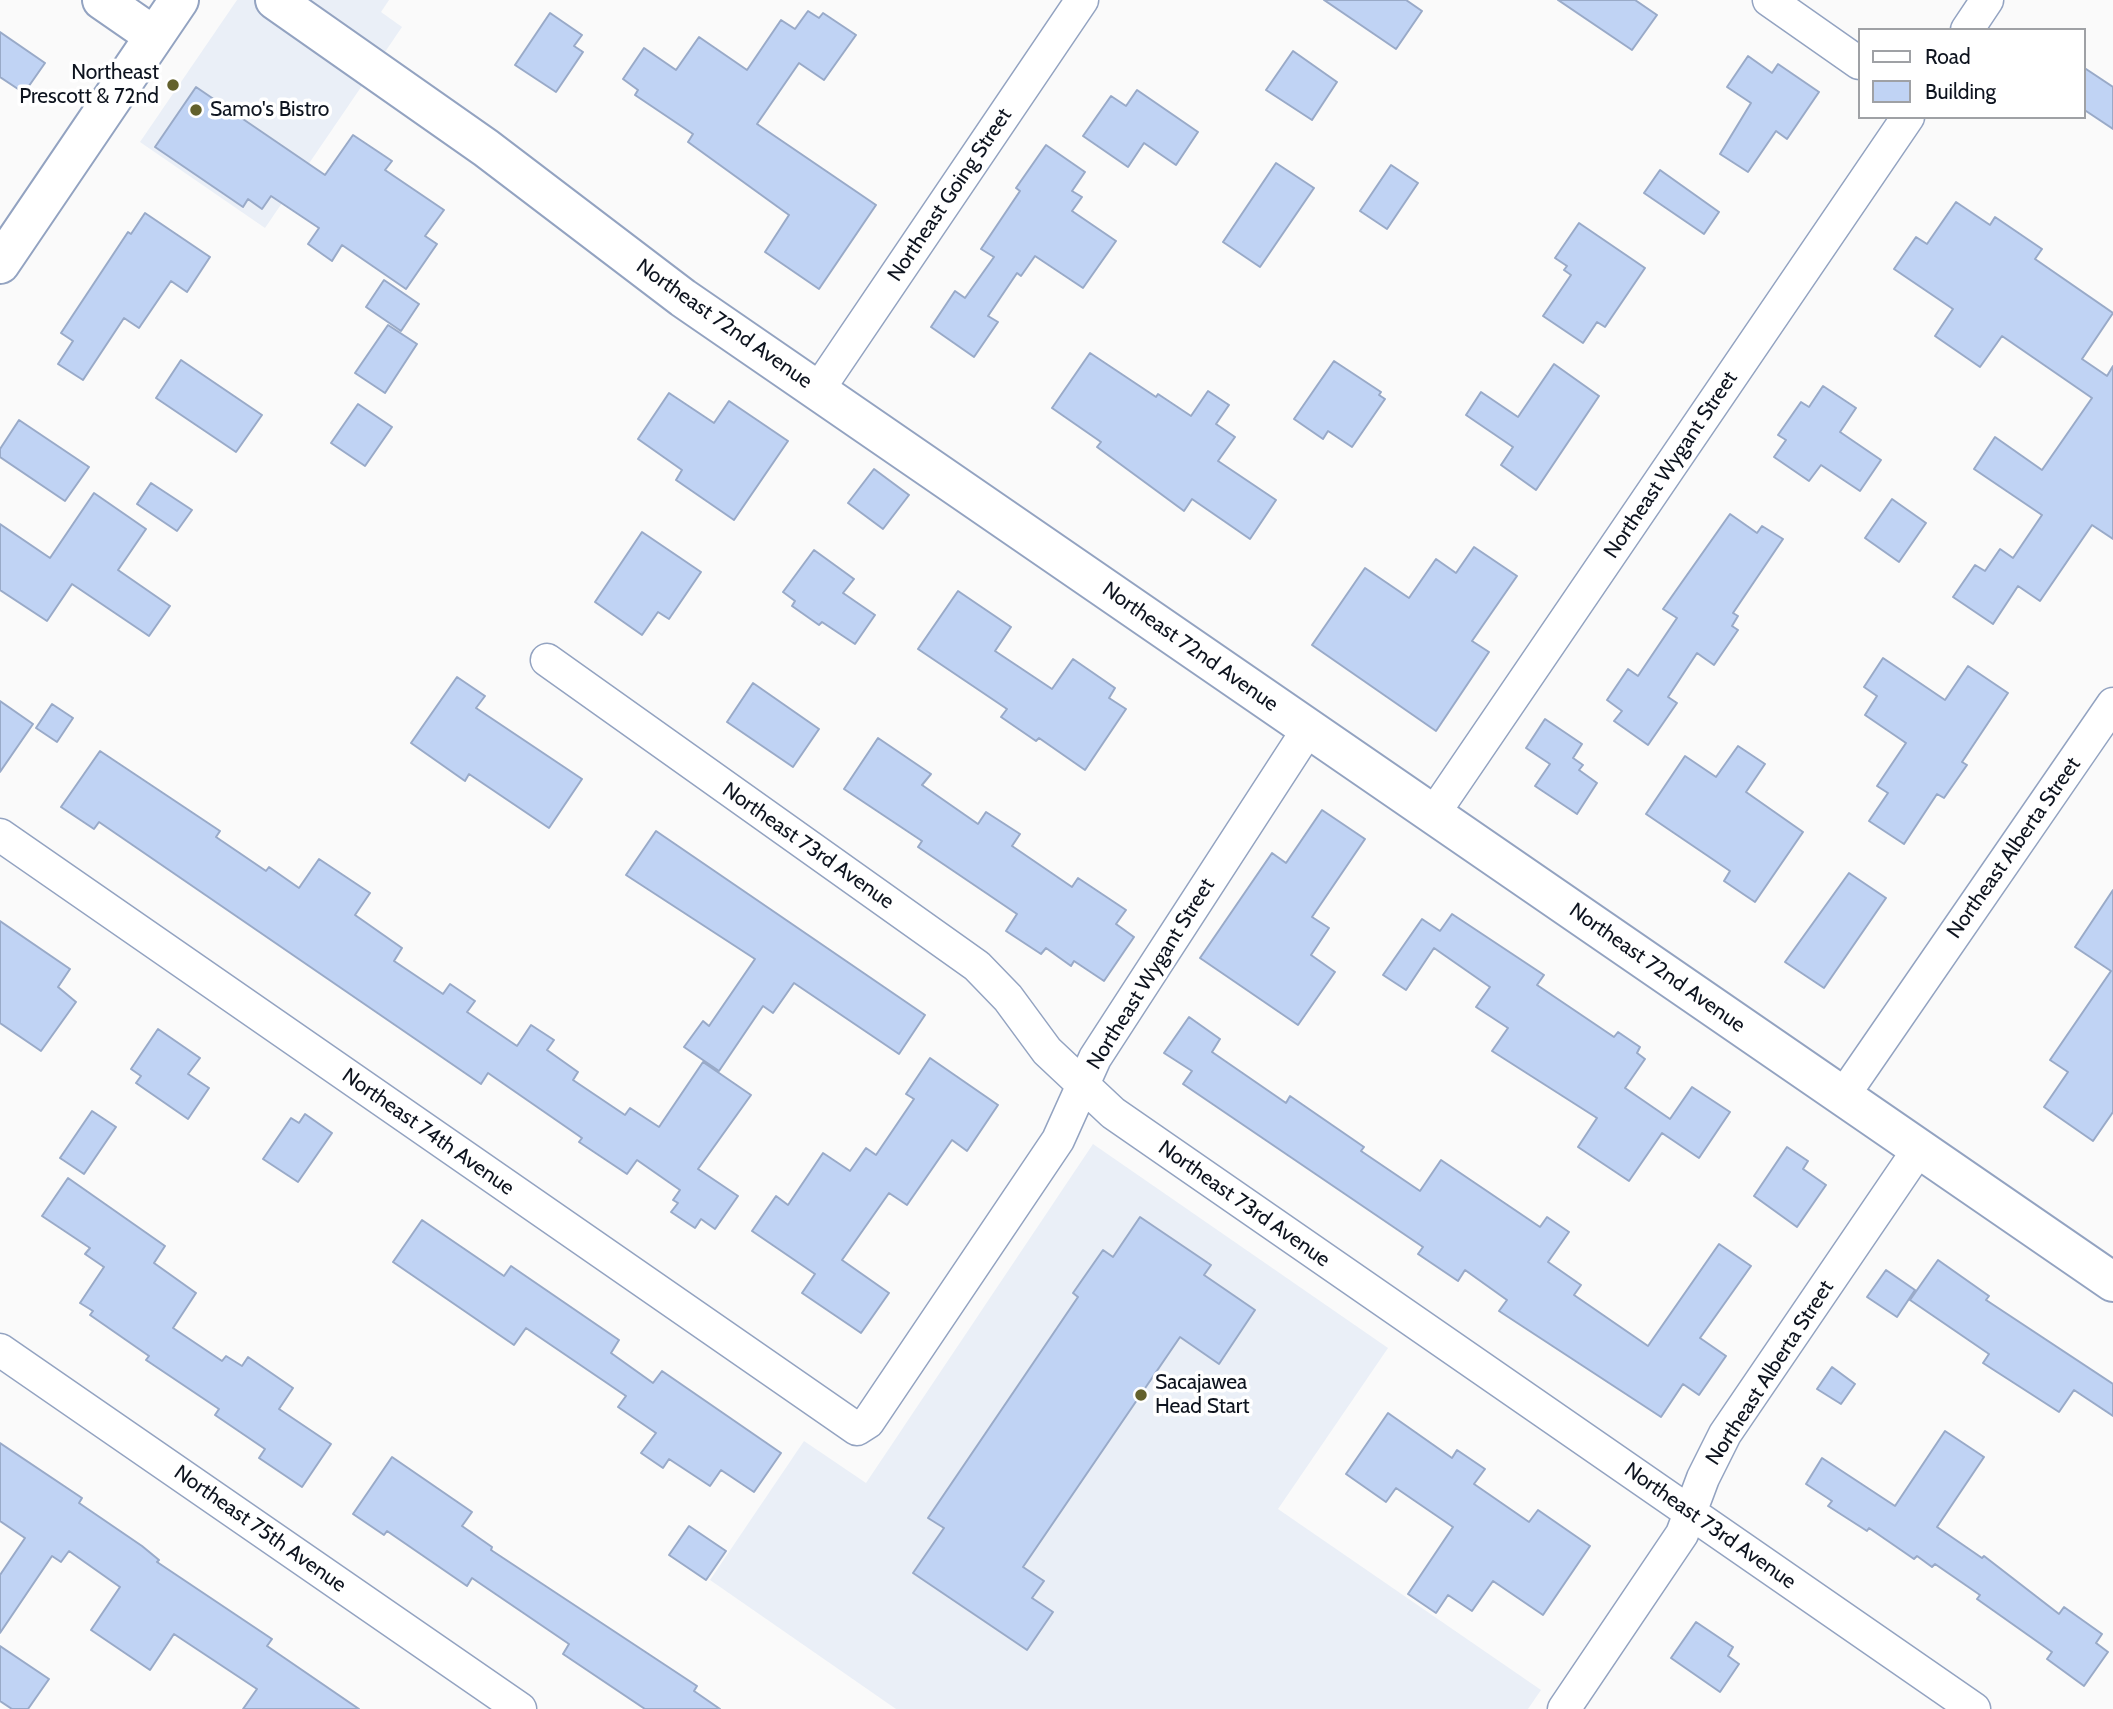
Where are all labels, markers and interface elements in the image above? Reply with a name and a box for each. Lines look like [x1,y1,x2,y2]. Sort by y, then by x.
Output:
legend [1857,28,2085,119]
text: Road [1925,44,1971,69]
place label: Northeast Prescott & 72nd [19,60,159,110]
marker: Northeast Prescott & 72nd [165,77,181,93]
text: Building [1925,79,1996,104]
place label: Samo's Bistro [210,97,329,123]
marker: Samo's Bistro [188,102,204,118]
street label: Northeast Going Street [883,104,1017,286]
street label: Northeast 72nd Avenue [631,254,817,394]
street label: Northeast Wygant Street [1599,367,1743,563]
street label: Northeast 72nd Avenue [1097,577,1283,717]
street label: Northeast Alberta Street [1942,753,2086,943]
street label: Northeast 73rd Avenue [717,777,899,915]
street label: Northeast Wygant Street [1082,874,1220,1074]
street label: Northeast 72nd Avenue [1564,898,1750,1038]
street label: Northeast 74th Avenue [337,1063,519,1201]
street label: Northeast 73rd Avenue [1153,1135,1335,1273]
street label: Northeast Alberta Street [1701,1276,1839,1470]
place label: Sacajawea Head Start [1155,1370,1250,1420]
marker: Sacajawea Head Start [1133,1387,1149,1403]
street label: Northeast 73rd Avenue [1619,1457,1801,1595]
street label: Northeast 75th Avenue [169,1460,351,1598]

